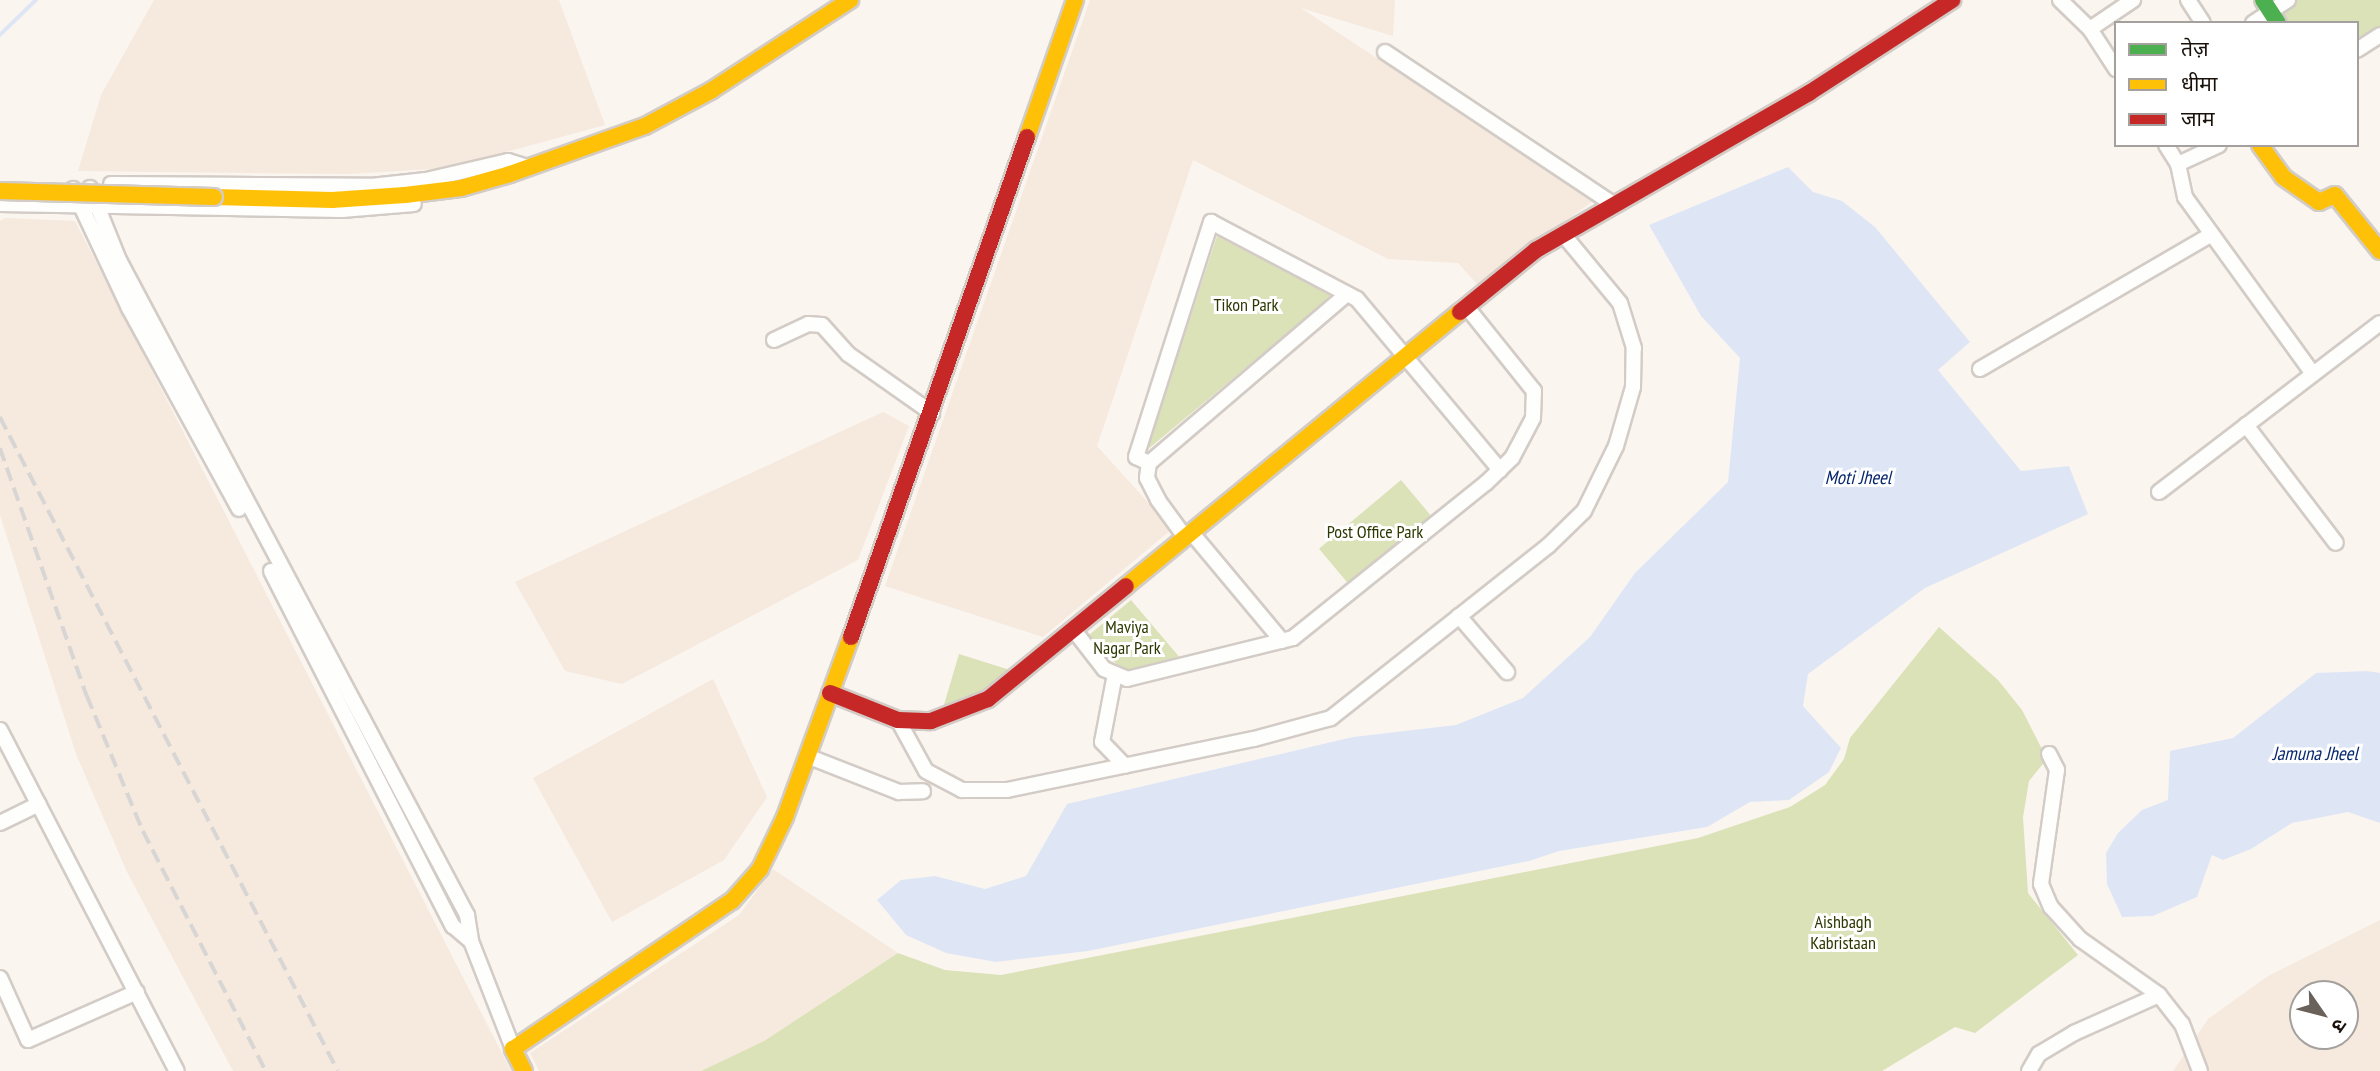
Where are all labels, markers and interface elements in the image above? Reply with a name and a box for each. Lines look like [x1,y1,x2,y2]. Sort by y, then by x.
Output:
legend [2114,21,2359,147]
text: तेज़ [2181,35,2209,62]
text: धीमा [2181,70,2217,97]
text: जाम [2181,105,2215,132]
park label: Tikon Park [1214,294,1278,316]
water label: Moti Jheel [1825,467,1891,489]
park label: Post Office Park [1327,521,1423,543]
park label: Maviya Nagar Park [1093,617,1161,660]
water label: Jamuna Jheel [2272,743,2358,765]
park label: Aishbagh Kabristaan [1810,912,1876,954]
north arrow [2289,980,2359,1050]
text: उ [2327,1014,2353,1037]

